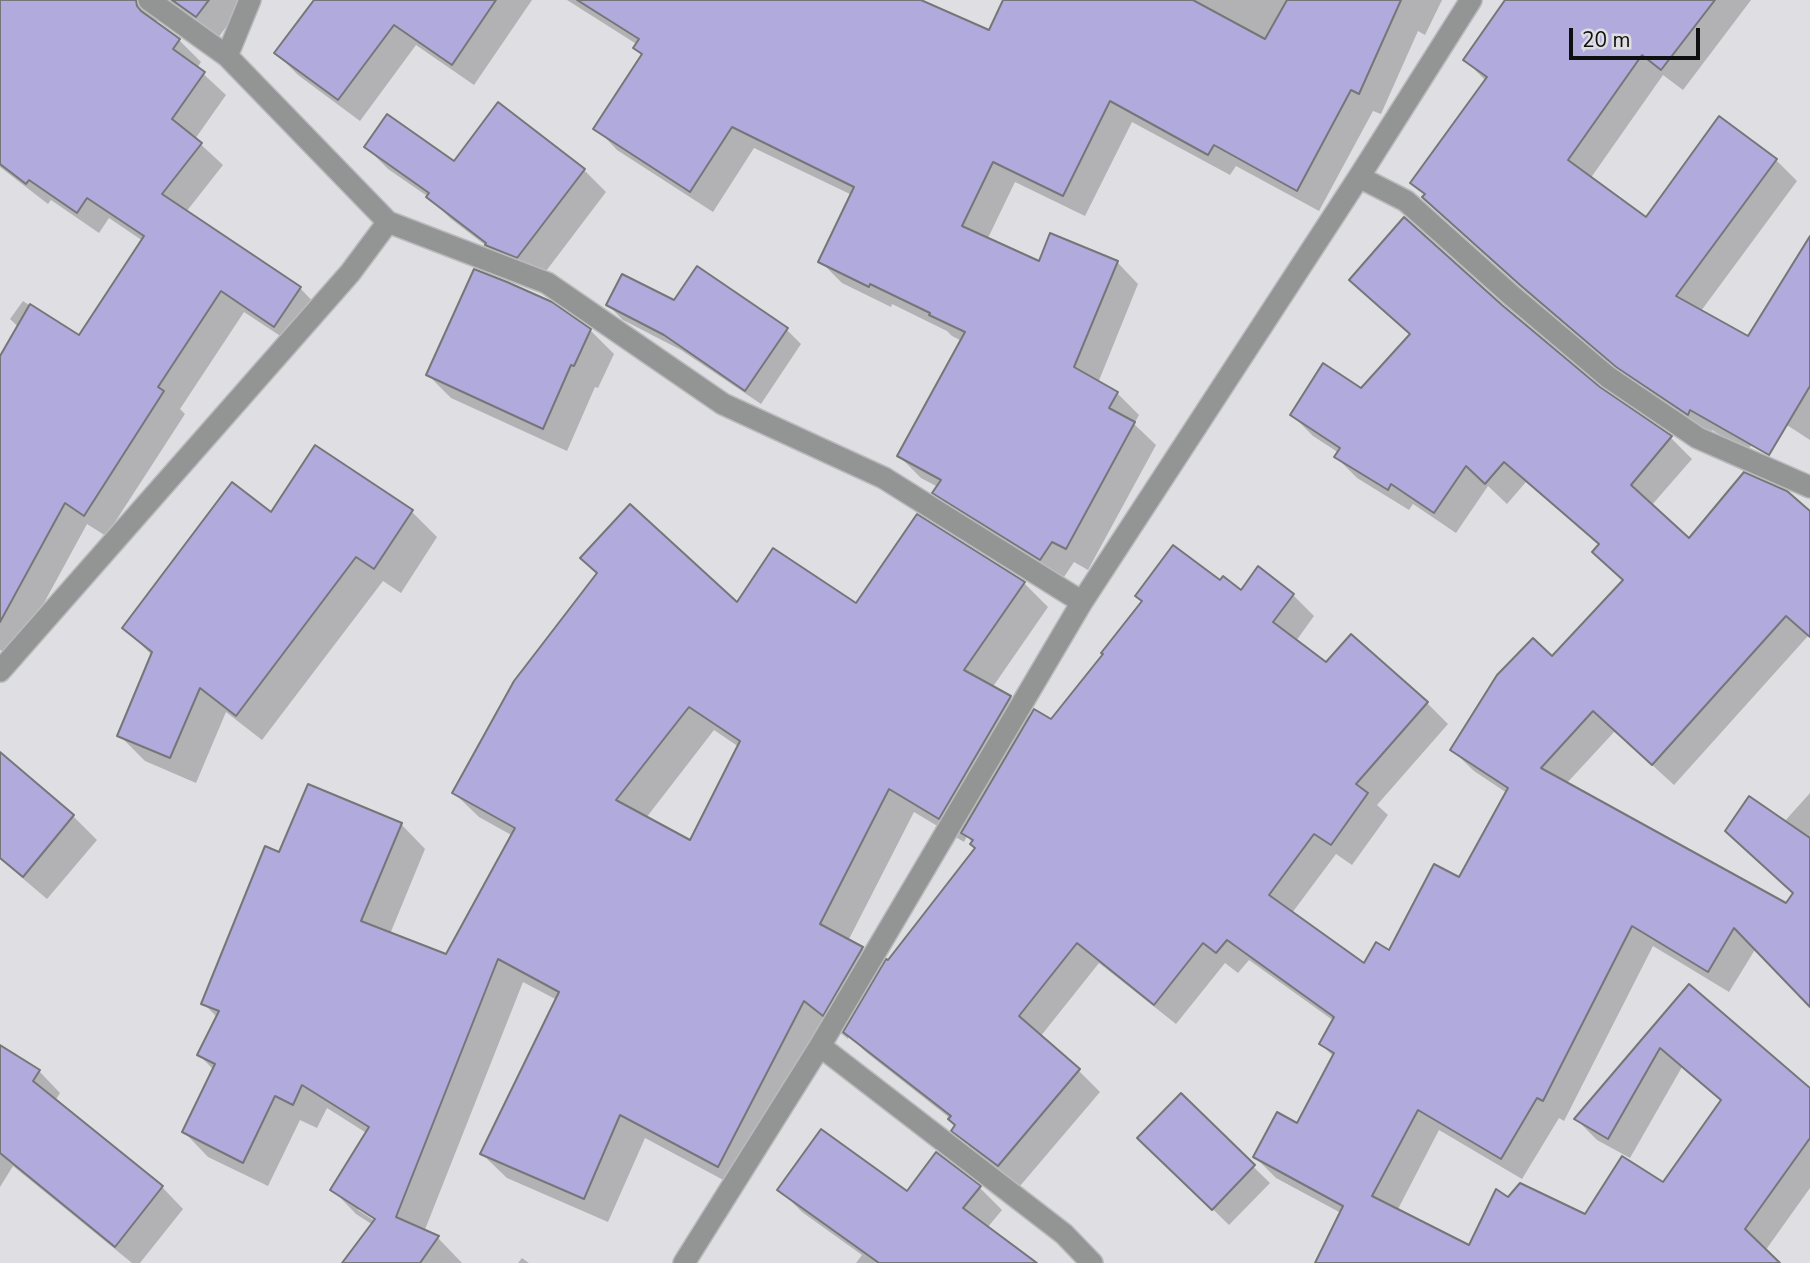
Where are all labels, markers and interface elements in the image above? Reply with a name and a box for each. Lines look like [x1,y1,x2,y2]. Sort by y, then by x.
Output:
scale bar [1572,14,1703,58]
text: 20 m [1582,26,1631,54]

